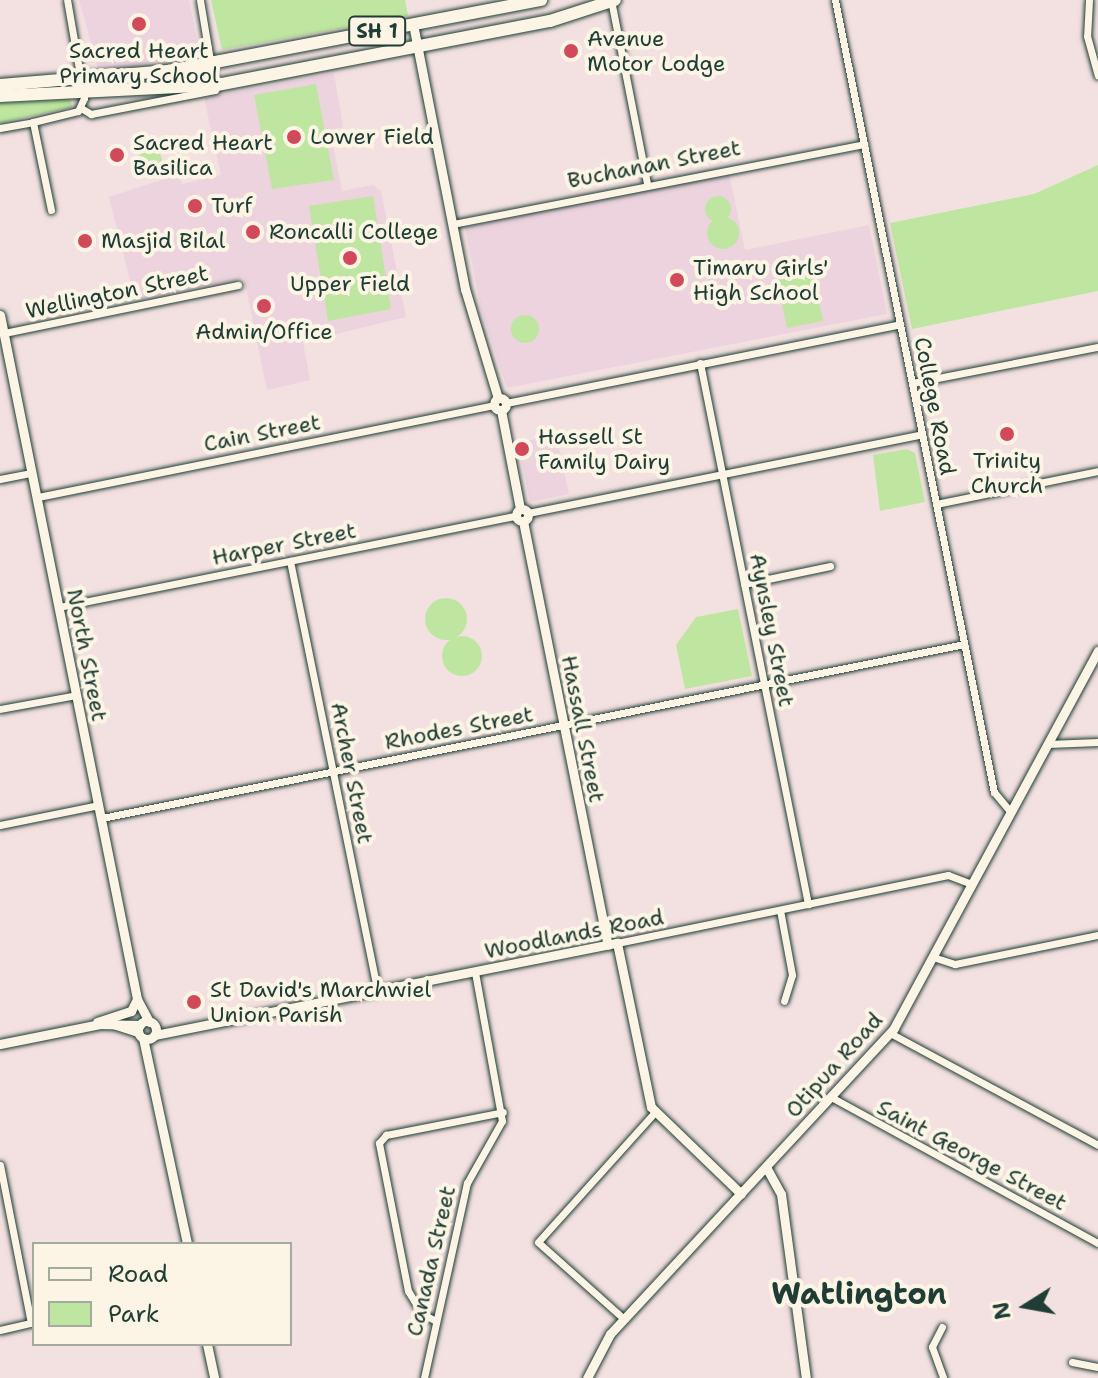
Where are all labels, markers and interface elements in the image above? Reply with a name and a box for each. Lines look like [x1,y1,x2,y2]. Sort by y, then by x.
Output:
marker: Sacred Heart Primary School [130,15,148,33]
road number: SH 1 [347,15,407,47]
place label: Avenue Motor Lodge [587,25,725,76]
place label: Sacred Heart Primary School [59,37,219,88]
marker: Avenue Motor Lodge [562,42,580,60]
place label: Lower Field [310,124,434,150]
marker: Lower Field [285,128,303,146]
place label: Sacred Heart Basilica [133,129,273,180]
street label: Buchanan Street [565,134,743,194]
marker: Sacred Heart Basilica [108,146,126,164]
place label: Turf [211,193,253,219]
marker: Turf [186,197,204,215]
place label: Roncalli College [269,219,439,245]
marker: Roncalli College [244,223,262,241]
place label: Masjid Bilal [101,228,225,254]
marker: Masjid Bilal [76,232,94,250]
marker: Upper Field [341,249,359,267]
place label: Timaru Girls' High School [693,254,829,306]
street label: Wellington Street [23,260,211,324]
place label: Upper Field [290,271,410,297]
marker: Timaru Girls' High School [668,271,686,289]
marker: Admin/Office [255,297,273,315]
place label: Admin/Office [195,319,333,345]
street label: College Road [909,335,961,477]
street label: Cain Street [201,409,323,457]
place label: Hassell St Family Dairy [538,423,670,474]
marker: Trinity Church [998,425,1016,443]
marker: Hassell St Family Dairy [513,440,531,458]
place label: Trinity Church [971,447,1043,498]
street label: Harper Street [210,517,358,571]
street label: Aynsley Street [744,551,800,709]
street label: North Street [61,586,113,724]
street label: Hassall Street [556,653,610,805]
street label: Archer Street [325,700,379,846]
street label: Rhodes Street [383,701,535,755]
street label: Woodlands Road [482,904,666,964]
place label: St David's Marchwiel Union Parish [210,976,431,1028]
marker: St David's Marchwiel Union Parish [185,993,203,1011]
street label: Otipua Road [780,1007,888,1123]
street label: Saint George Street [873,1094,1071,1216]
street label: Canada Street [401,1183,461,1339]
legend [32,1242,292,1346]
text: Road [108,1258,168,1290]
north arrow [986,1266,1066,1346]
district label: Watlington [771,1276,947,1312]
text: Park [108,1298,160,1330]
text: N [986,1299,1018,1322]

